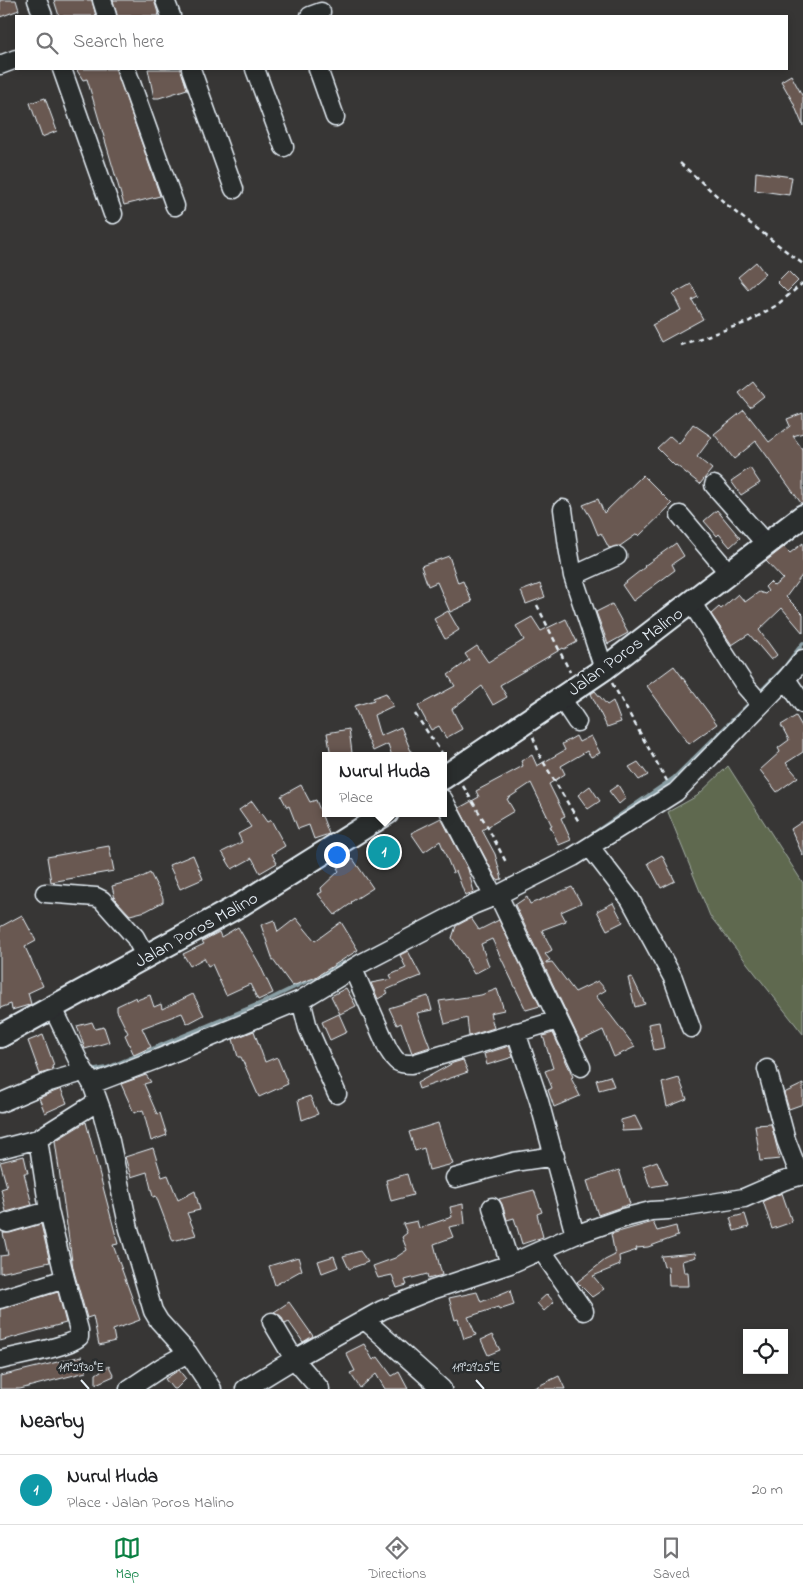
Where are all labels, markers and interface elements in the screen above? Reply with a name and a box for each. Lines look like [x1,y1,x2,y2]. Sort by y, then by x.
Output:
search box [15,15,788,70]
icon: search [33,29,61,57]
text: Search here [73,29,164,56]
street label: Jalan Poros Malino [563,602,689,703]
popup [322,752,447,817]
text: Nurul Huda [339,759,430,786]
text: Place [339,786,373,810]
pin: 1 [368,833,400,871]
your location [324,842,350,868]
street label: Jalan Poros Malino [131,886,263,975]
map controls [743,1329,788,1374]
button: locate [743,1329,788,1374]
text: 119°29'30"E [58,1359,104,1377]
text: 119°29'25"E [452,1359,500,1377]
text: Nearby [20,1407,84,1437]
text: Nurul Huda [67,1464,158,1491]
text: 1 [33,1478,39,1502]
text: 20 m [752,1478,783,1502]
text: Place · Jalan Poros Malino [67,1491,234,1515]
tab: Map [113,1534,141,1585]
tab: Directions [368,1534,426,1585]
tab: Saved [653,1534,690,1585]

